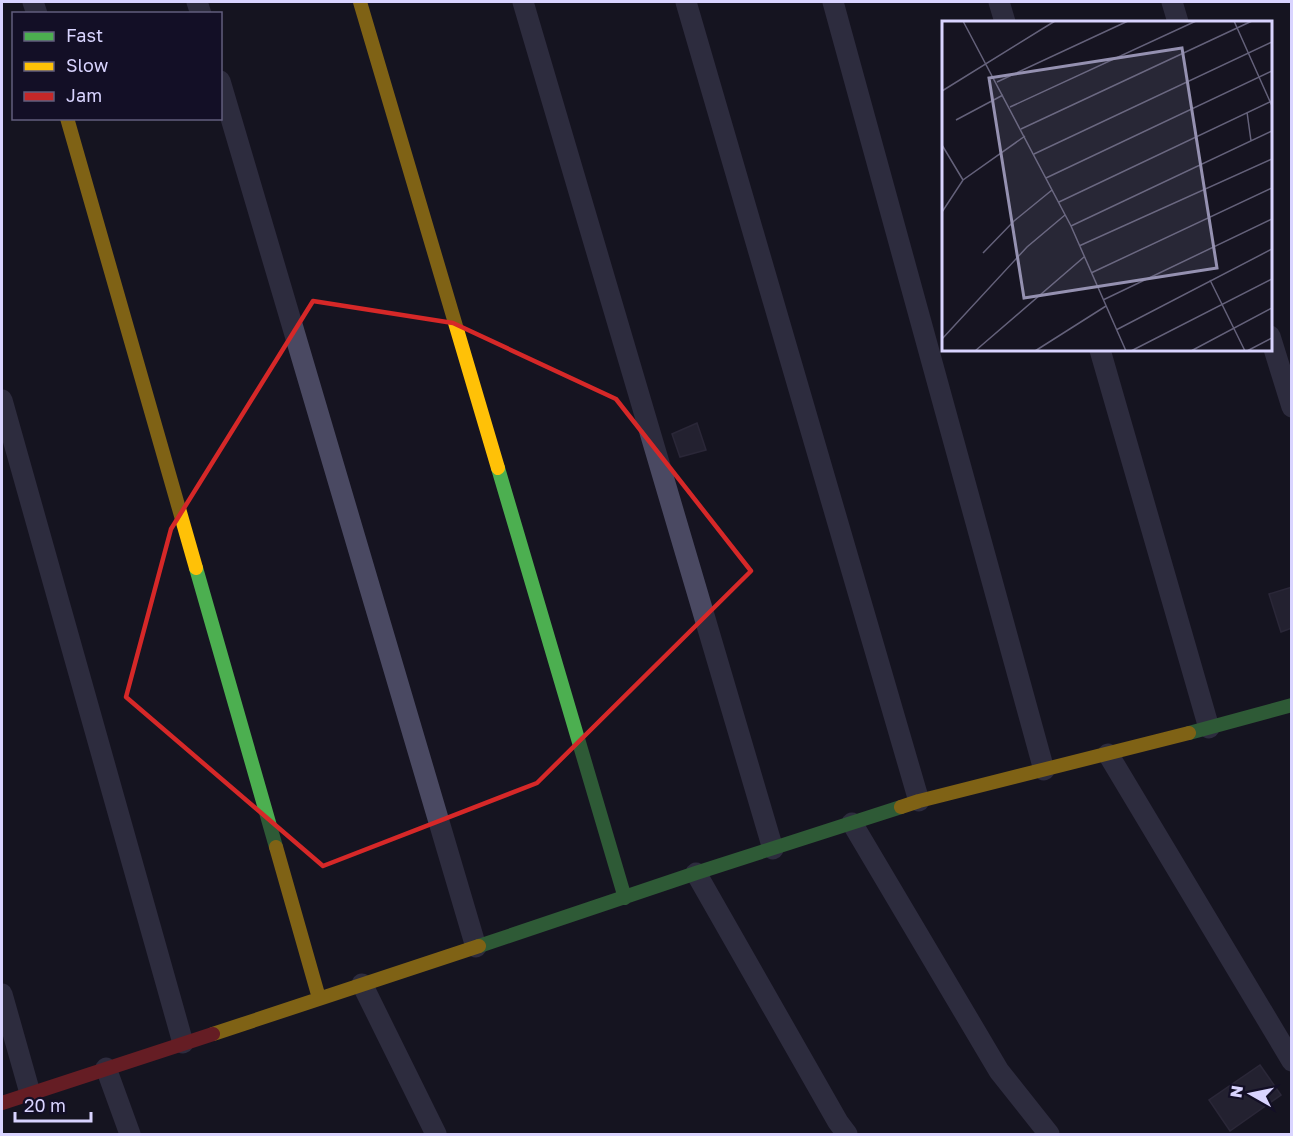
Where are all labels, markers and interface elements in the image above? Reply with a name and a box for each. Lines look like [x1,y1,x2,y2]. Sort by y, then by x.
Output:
legend [12,12,222,120]
inset map [942,21,1272,351]
text: Fast [66,24,103,46]
text: Slow [66,54,109,76]
text: Jam [66,84,102,106]
north arrow [1221,1064,1281,1124]
text: N [1225,1084,1247,1099]
scale bar [15,1085,92,1123]
text: 20 m [24,1094,66,1116]

